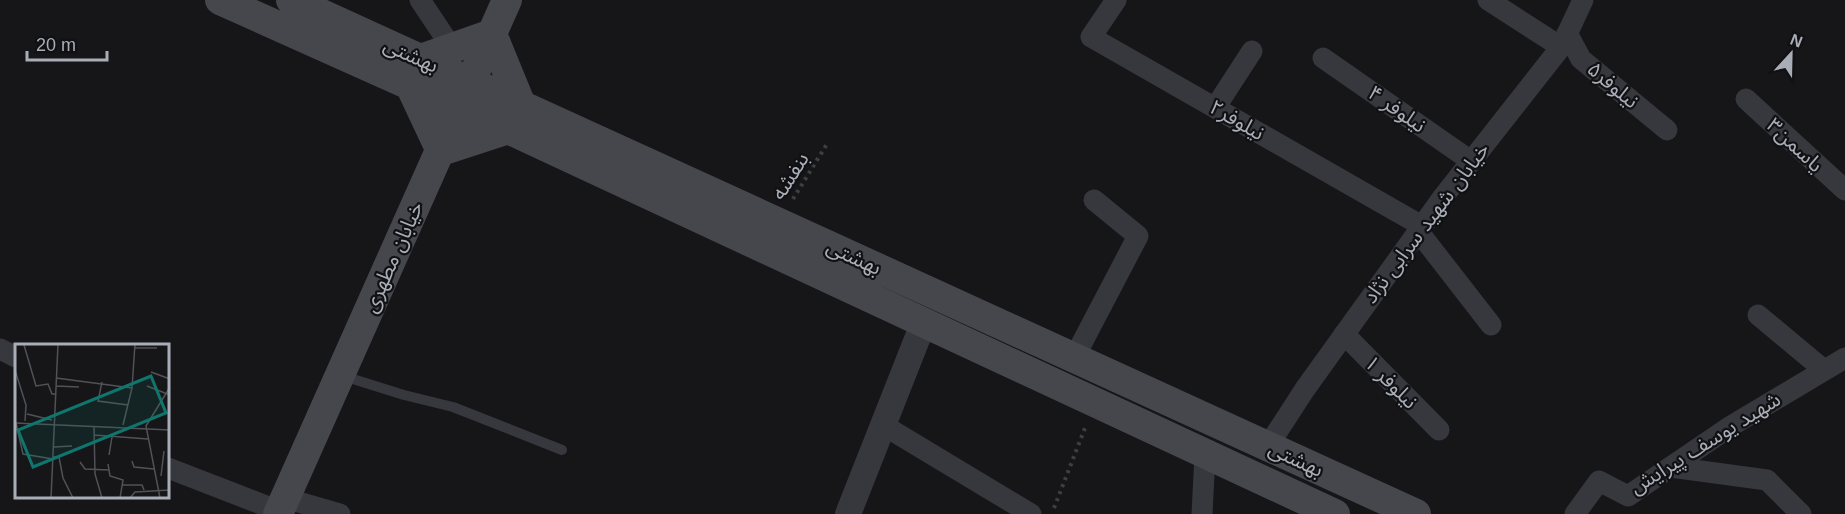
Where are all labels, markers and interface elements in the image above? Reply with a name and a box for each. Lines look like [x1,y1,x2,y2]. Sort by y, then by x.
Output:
scale bar [27,24,106,62]
north arrow [1761,24,1821,84]
text: N [1788,31,1805,51]
street label: بهشتی [380,32,442,78]
text: 20 m [36,35,76,55]
street label: نیلوفر۵ [1583,57,1643,113]
street label: نیلوفر ۴ [1363,80,1431,138]
street label: نیلوفر۲ [1205,95,1269,145]
street label: یاسمن۳ [1762,113,1828,177]
street label: خیابان شهید سرابی نژاد [1358,138,1494,308]
street label: بنفشه [766,148,813,204]
street label: خیابان مطهری [358,198,428,316]
street label: بهشتی [823,234,885,280]
inset map [15,344,170,499]
street label: نیلوفر ۱ [1359,350,1423,414]
street label: شهید یوسف پیرایش [1625,387,1785,500]
street label: بهشتی [1265,436,1327,482]

